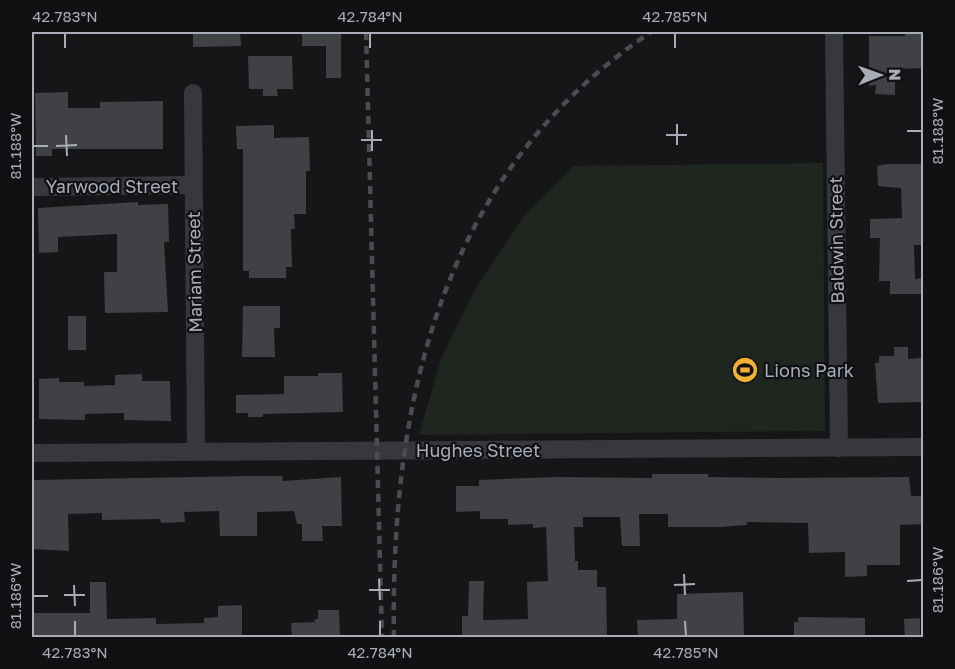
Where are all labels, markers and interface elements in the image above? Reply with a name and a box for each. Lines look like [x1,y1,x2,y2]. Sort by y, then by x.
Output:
text: 42.783°N [32,7,98,25]
text: 42.784°N [337,7,403,25]
text: 42.785°N [642,7,708,25]
north arrow [850,45,910,105]
text: N [885,68,905,81]
text: 81.188°W [928,98,946,164]
text: 81.188°W [6,113,24,179]
street label: Yarwood Street [46,175,178,197]
street label: Baldwin Street [824,176,848,304]
street label: Mariam Street [182,211,206,333]
sports icon: Lions Park [730,355,760,385]
place label: Lions Park [764,359,854,381]
street label: Hughes Street [416,439,540,461]
text: 81.186°W [928,547,946,613]
text: 81.186°W [6,563,24,629]
text: 42.783°N [42,643,108,661]
text: 42.784°N [347,643,413,661]
text: 42.785°N [653,643,719,661]

